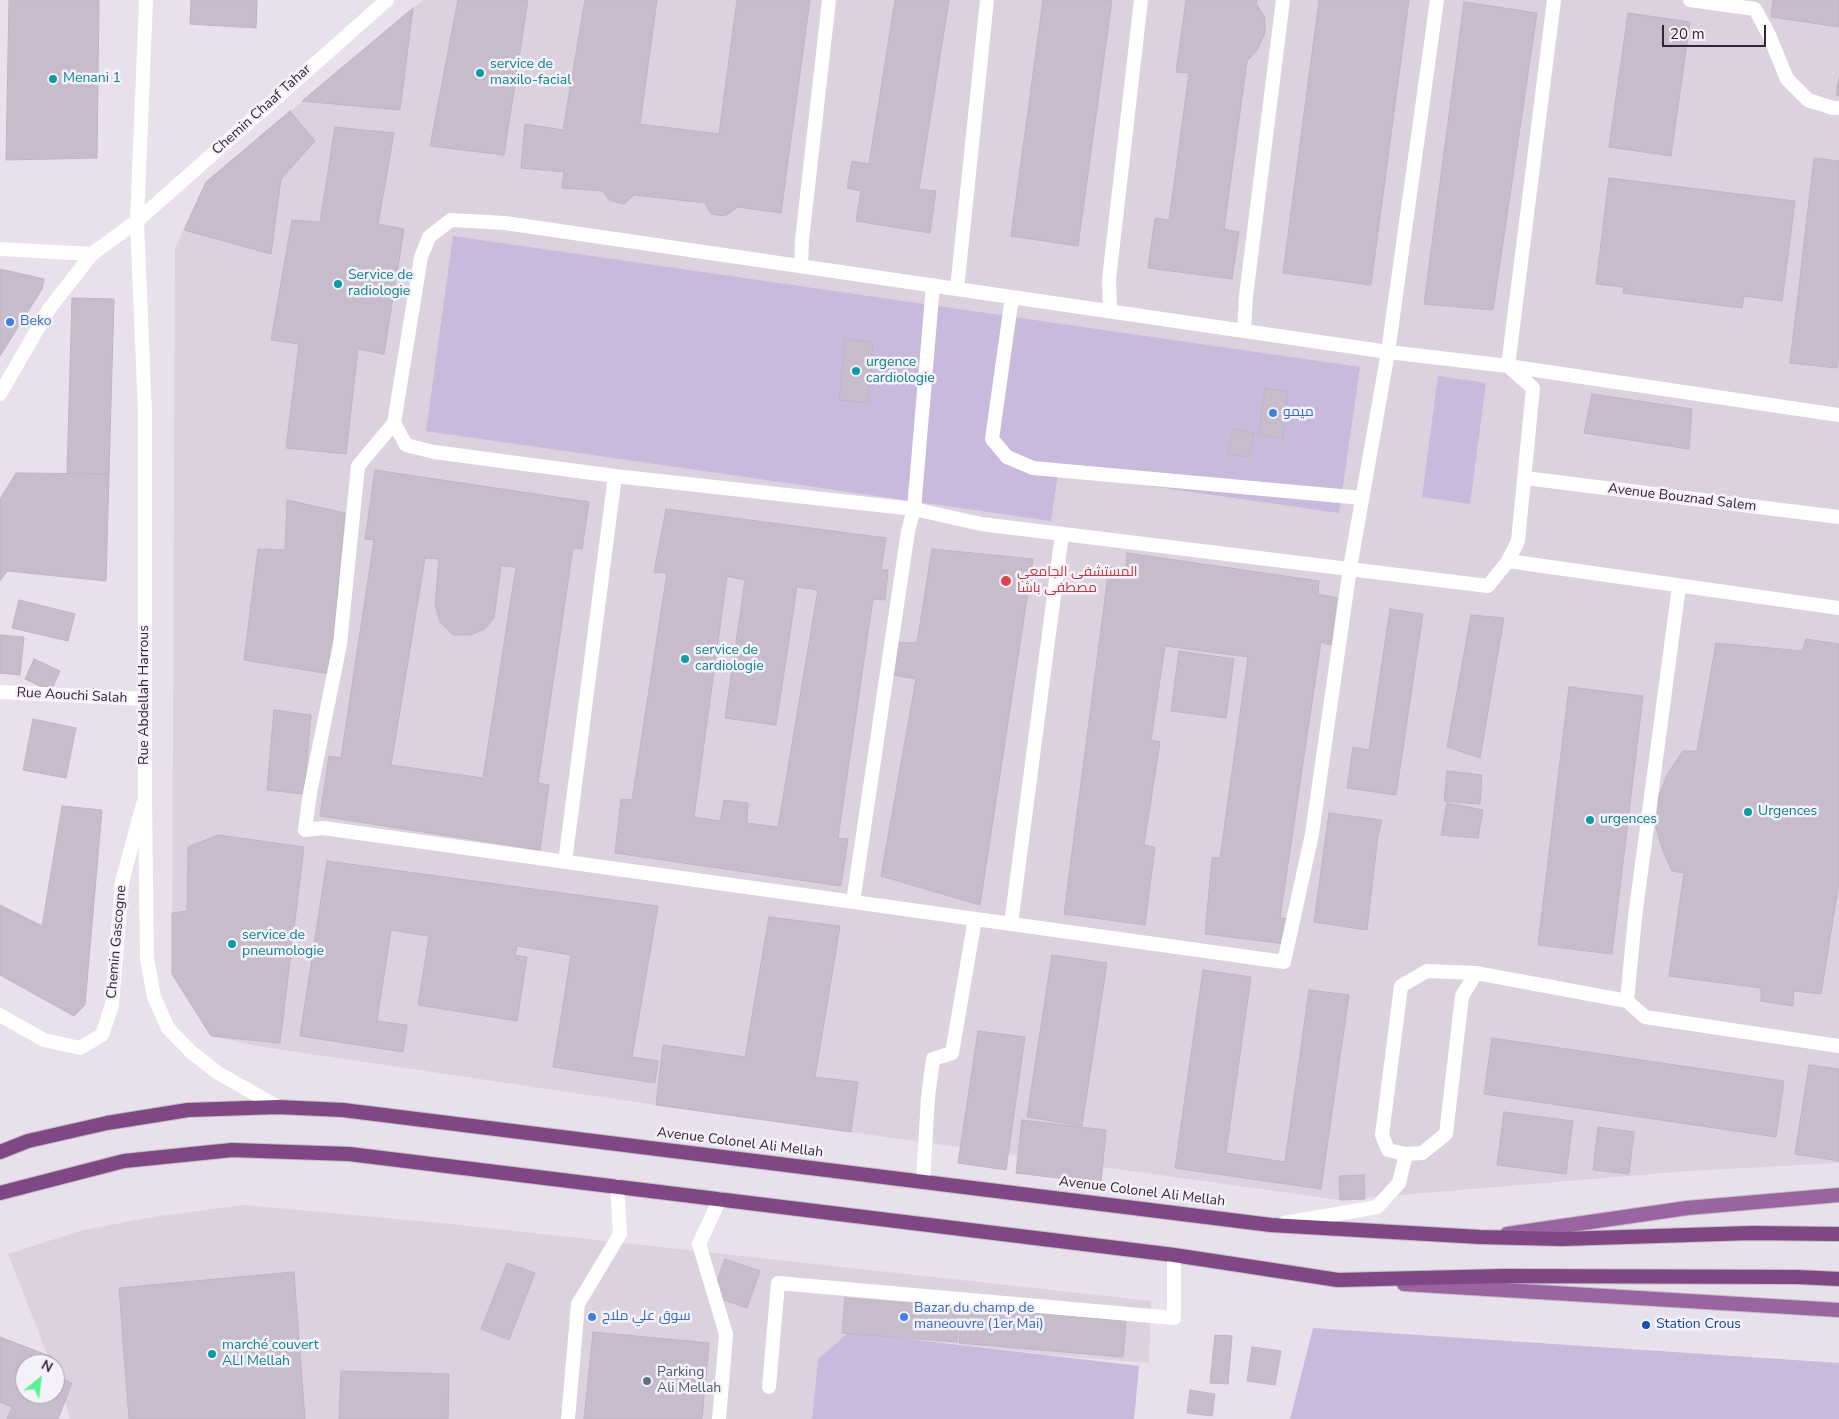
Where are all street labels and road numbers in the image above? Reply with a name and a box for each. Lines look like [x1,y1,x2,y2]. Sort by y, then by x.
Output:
street label: Chemin Chaaf Tahar [209,61,315,159]
street label: Avenue Bouznad Salem [1607,481,1757,515]
street label: Rue Abdellah Harrous [137,625,153,765]
street label: Rue Aouchi Salah [16,685,128,707]
street label: Chemin Gascogne [104,885,130,999]
street label: Avenue Colonel Ali Mellah [656,1124,824,1162]
street label: Avenue Colonel Ali Mellah [1058,1173,1226,1211]

